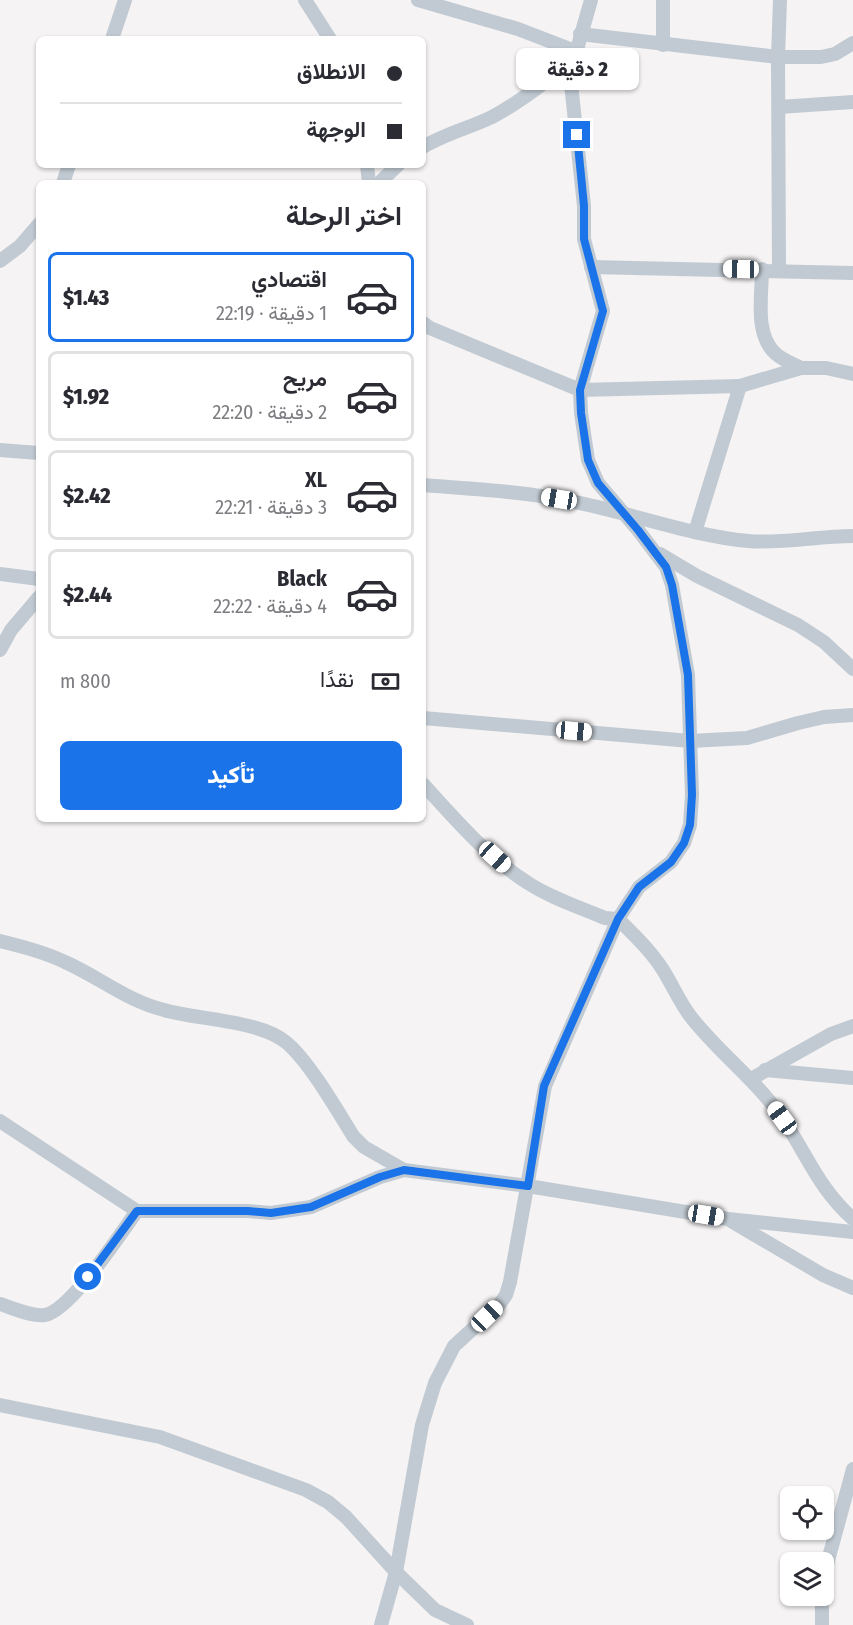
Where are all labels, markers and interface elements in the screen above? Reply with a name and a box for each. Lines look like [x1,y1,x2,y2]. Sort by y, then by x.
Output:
callout: 2 دقيقة [516,48,638,90]
text: 2 دقيقة [547,57,608,81]
text: الانطلاق [297,58,366,85]
text: الوجهة [306,116,366,143]
route end [563,121,590,148]
text: اختر الرحلة [286,200,402,232]
car [723,260,759,278]
text: اقتصادي [251,266,327,293]
icon: car [345,270,399,324]
text: $1.43 [63,284,109,311]
text: 1 دقيقة · 22:19 [216,301,327,325]
text: مريح [283,365,327,392]
icon: car [345,369,399,423]
text: $1.92 [63,383,109,410]
text: 2 دقيقة · 22:20 [212,400,327,424]
text: XL [305,466,327,493]
icon: car [345,468,399,522]
text: $2.42 [63,482,111,509]
car [540,487,578,511]
text: 3 دقيقة · 22:21 [215,495,327,519]
text: Black [277,565,327,592]
icon: car [345,567,399,621]
text: $2.44 [63,581,112,608]
text: 4 دقيقة · 22:22 [213,594,327,618]
icon: cash [369,665,402,698]
text: نقدًا [320,666,354,693]
text: 800 m [60,669,111,693]
car [555,720,593,742]
button: تأكيد [60,741,402,810]
car [476,838,514,876]
car [764,1098,800,1138]
car [687,1203,725,1227]
route start [74,1263,101,1290]
car [468,1297,506,1335]
map controls [780,1486,834,1606]
button: locate [780,1486,834,1540]
button: layers [780,1552,834,1606]

